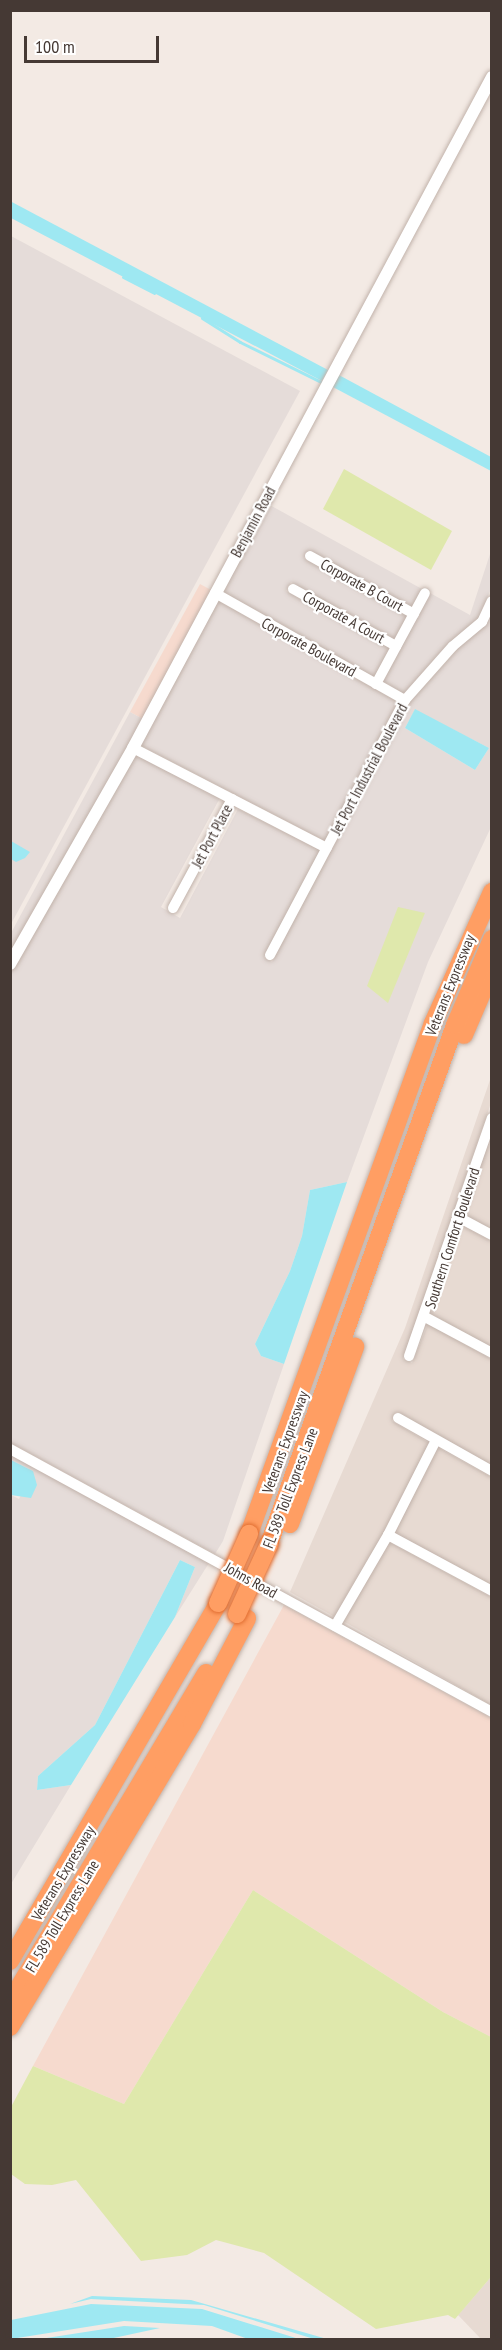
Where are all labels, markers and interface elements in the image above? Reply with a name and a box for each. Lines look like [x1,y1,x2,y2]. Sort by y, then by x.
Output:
scale bar [27,24,162,62]
text: 100 m [35,35,75,58]
street label: Benjamin Road [227,484,279,560]
street label: Corporate B Court [317,555,407,615]
street label: Corporate A Court [299,587,389,647]
street label: Corporate Boulevard [259,614,359,680]
street label: Jet Port Industrial Boulevard [327,700,411,838]
street label: Jet Port Place [188,801,236,871]
street label: Veterans Expressway [421,932,479,1038]
street label: Southern Comfort Boulevard [421,1165,483,1311]
street label: Veterans Expressway [258,1388,312,1496]
street label: FL 589 Toll Express Lane [259,1425,321,1551]
street label: Johns Road [222,1558,280,1602]
street label: Veterans Expressway [28,1822,98,1924]
street label: FL 589 Toll Express Lane [21,1856,103,1976]

